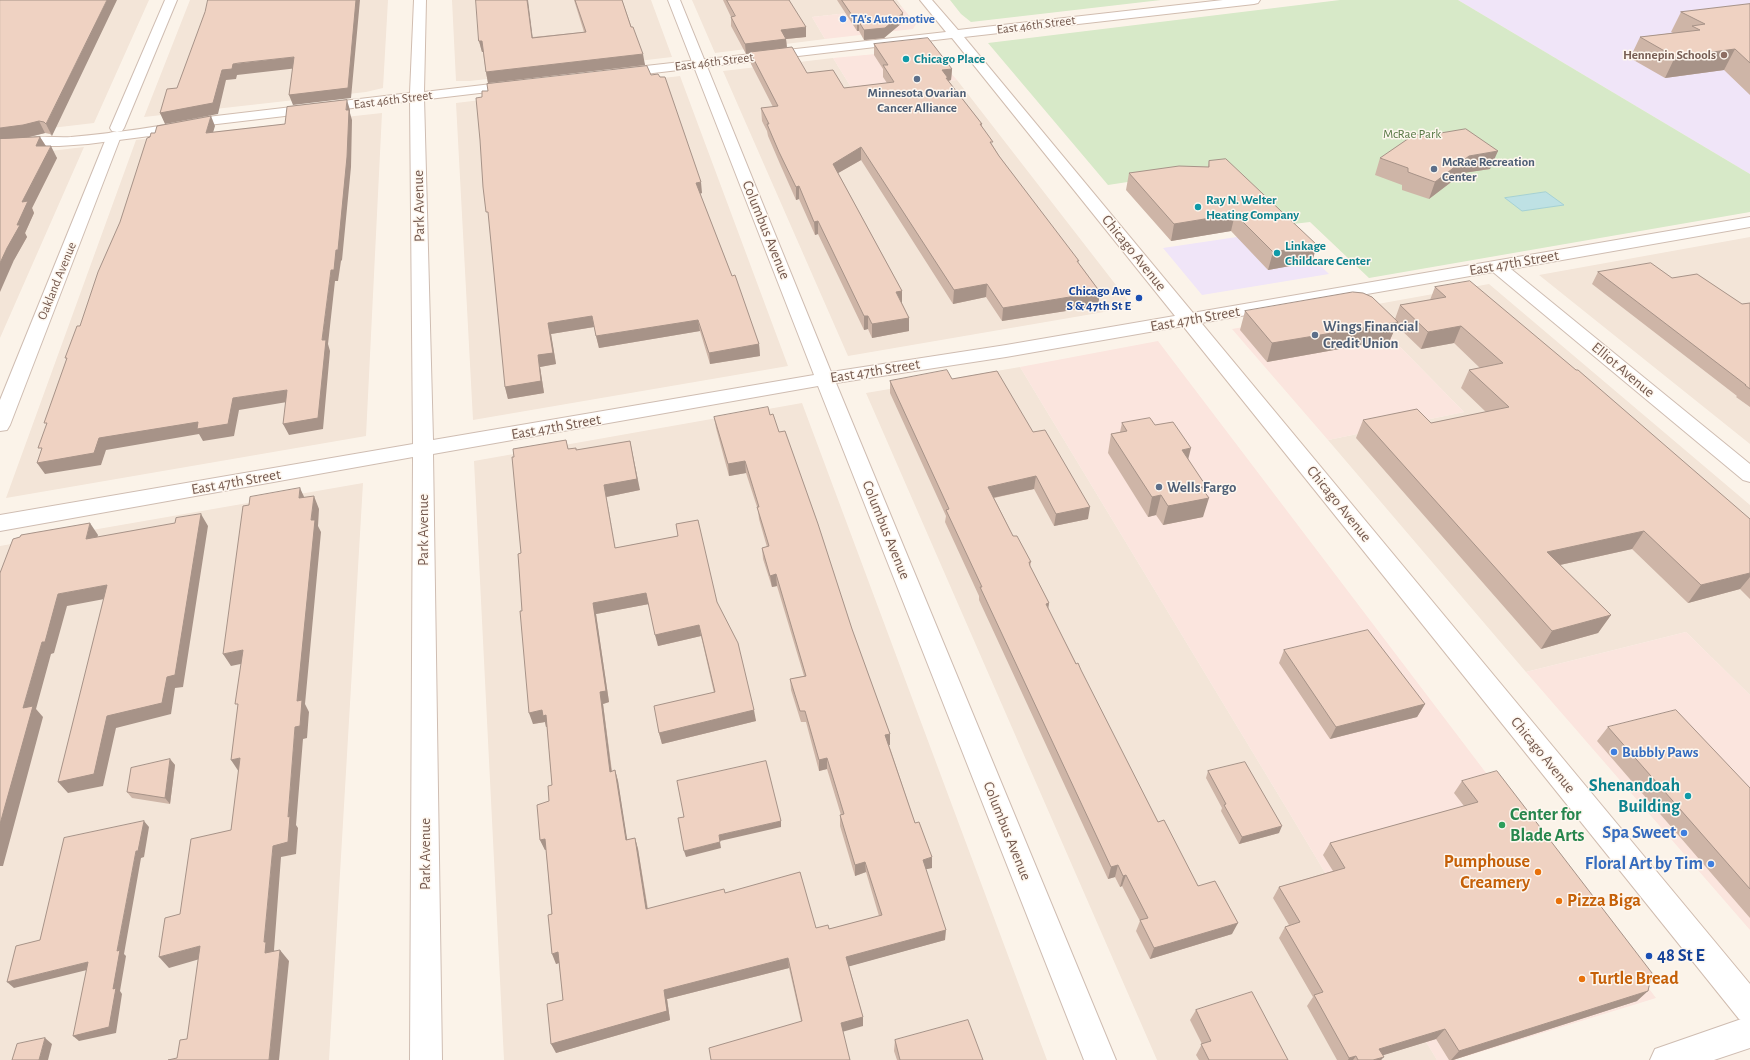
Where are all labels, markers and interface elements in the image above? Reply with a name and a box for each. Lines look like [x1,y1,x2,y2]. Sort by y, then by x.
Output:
place label: TA's Automotive [851,11,935,27]
street label: East 46th Street [996,12,1076,38]
marker: TA's Automotive [838,14,848,24]
place label: Hennepin Schools [1623,47,1716,63]
street label: East 46th Street [674,49,754,75]
marker: Hennepin Schools [1719,50,1729,60]
place label: Chicago Place [914,51,985,67]
marker: Chicago Place [901,54,911,64]
marker: Minnesota Ovarian Cancer Alliance [912,74,922,84]
place label: Minnesota Ovarian Cancer Alliance [868,85,966,116]
street label: East 46th Street [353,87,433,113]
park label: McRae Park [1383,126,1441,142]
place label: McRae Recreation Center [1442,154,1535,185]
marker: McRae Recreation Center [1429,164,1439,174]
street label: Park Avenue [409,170,429,242]
street label: Columbus Avenue [738,178,794,282]
place label: Ray N. Welter Heating Company [1206,192,1299,223]
marker: Ray N. Welter Heating Company [1193,202,1203,212]
street label: Chicago Avenue [1098,211,1170,295]
place label: Linkage Childcare Center [1285,238,1371,269]
street label: Oakland Avenue [34,240,80,322]
street label: East 47th Street [1468,246,1560,280]
marker: Linkage Childcare Center [1272,248,1282,258]
place label: Chicago Ave S & 47th St E [1066,283,1131,314]
marker: Chicago Ave S & 47th St E [1134,293,1144,303]
street label: East 47th Street [1149,302,1241,336]
place label: Wings Financial Credit Union [1323,317,1419,352]
marker: Wings Financial Credit Union [1310,330,1320,340]
street label: Elliot Avenue [1588,338,1658,402]
street label: East 47th Street [829,355,921,387]
street label: East 47th Street [510,410,602,444]
street label: Chicago Avenue [1303,462,1375,546]
street label: East 47th Street [190,465,282,499]
street label: Columbus Avenue [858,478,914,582]
place label: Wells Fargo [1167,478,1236,496]
marker: Wells Fargo [1154,482,1164,492]
street label: Park Avenue [414,494,432,566]
street label: Chicago Avenue [1507,713,1579,797]
place label: Bubbly Paws [1622,743,1698,761]
marker: Bubbly Paws [1609,747,1619,757]
place label: Shenandoah Building [1589,775,1680,818]
street label: Columbus Avenue [979,779,1035,883]
marker: Shenandoah Building [1683,791,1693,801]
place label: Center for Blade Arts [1510,804,1585,846]
street label: Park Avenue [416,818,434,890]
marker: Center for Blade Arts [1497,820,1507,830]
place label: Spa Sweet [1602,822,1676,844]
marker: Spa Sweet [1679,828,1689,838]
place label: Pumphouse Creamery [1444,851,1530,894]
place label: Floral Art by Tim [1585,853,1703,875]
marker: Floral Art by Tim [1706,859,1716,869]
marker: Pumphouse Creamery [1533,867,1543,877]
place label: Pizza Biga [1567,890,1641,912]
marker: Pizza Biga [1554,896,1564,906]
place label: 48 St E [1657,945,1705,967]
marker: 48 St E [1644,951,1654,961]
place label: Turtle Bread [1590,968,1679,990]
marker: Turtle Bread [1577,974,1587,984]

